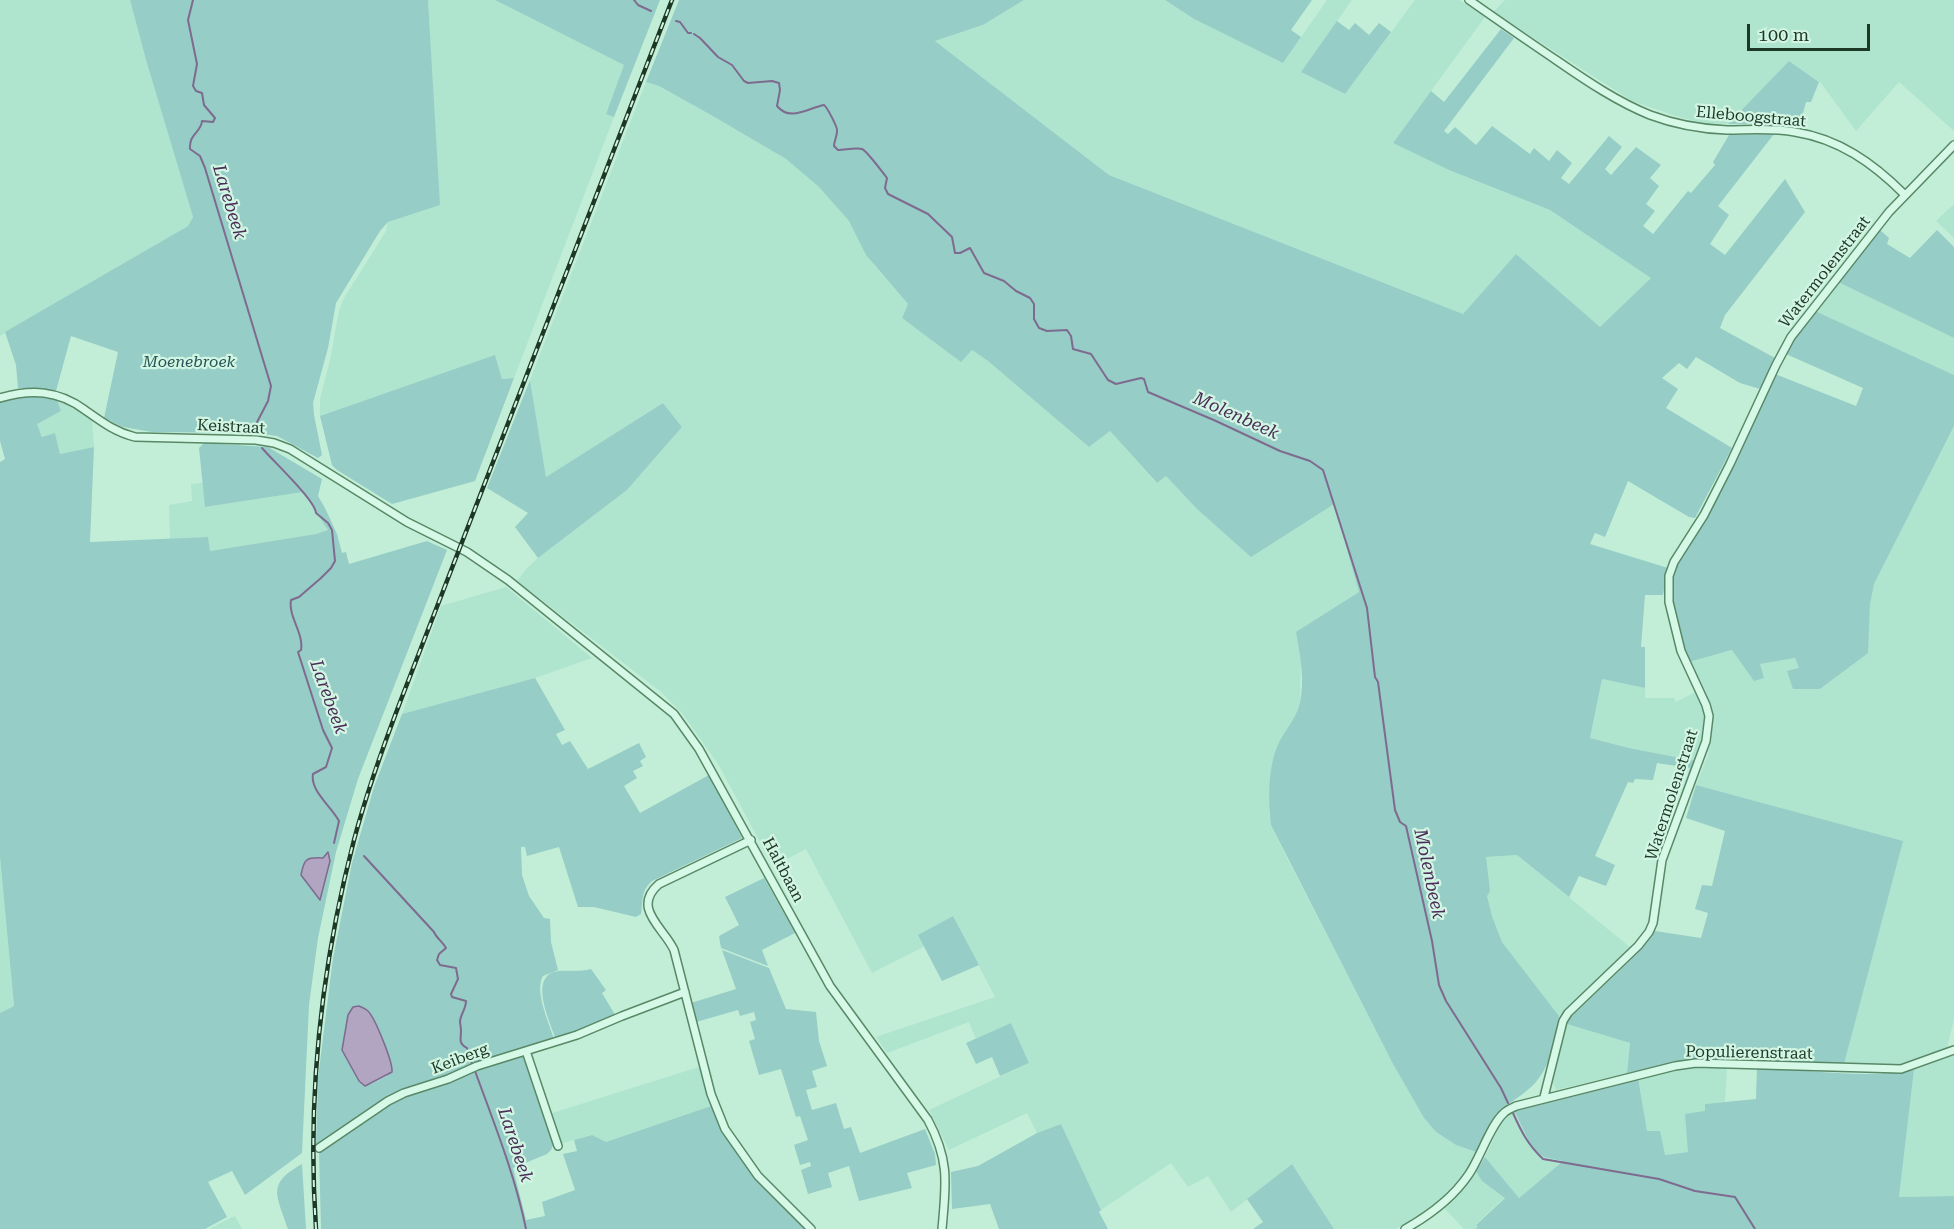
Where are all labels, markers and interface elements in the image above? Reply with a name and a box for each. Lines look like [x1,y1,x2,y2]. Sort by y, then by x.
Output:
scale bar [1750,12,1873,50]
text: 100 m [1758,24,1809,45]
street label: Elleboogstraat [1695,103,1807,131]
water label: Larebeek [207,162,251,242]
street label: Watermolenstraat [1775,212,1875,332]
park label: Moenebroek [143,352,235,372]
water label: Molenbeek [1190,388,1282,444]
street label: Keistraat [196,416,266,438]
water label: Larebeek [305,657,351,737]
street label: Watermolenstraat [1642,727,1702,863]
water label: Molenbeek [1409,827,1449,921]
street label: Haltbaan [758,834,808,906]
street label: Keiberg [429,1039,491,1079]
street label: Populierenstraat [1685,1042,1813,1064]
water label: Larebeek [493,1105,537,1185]

